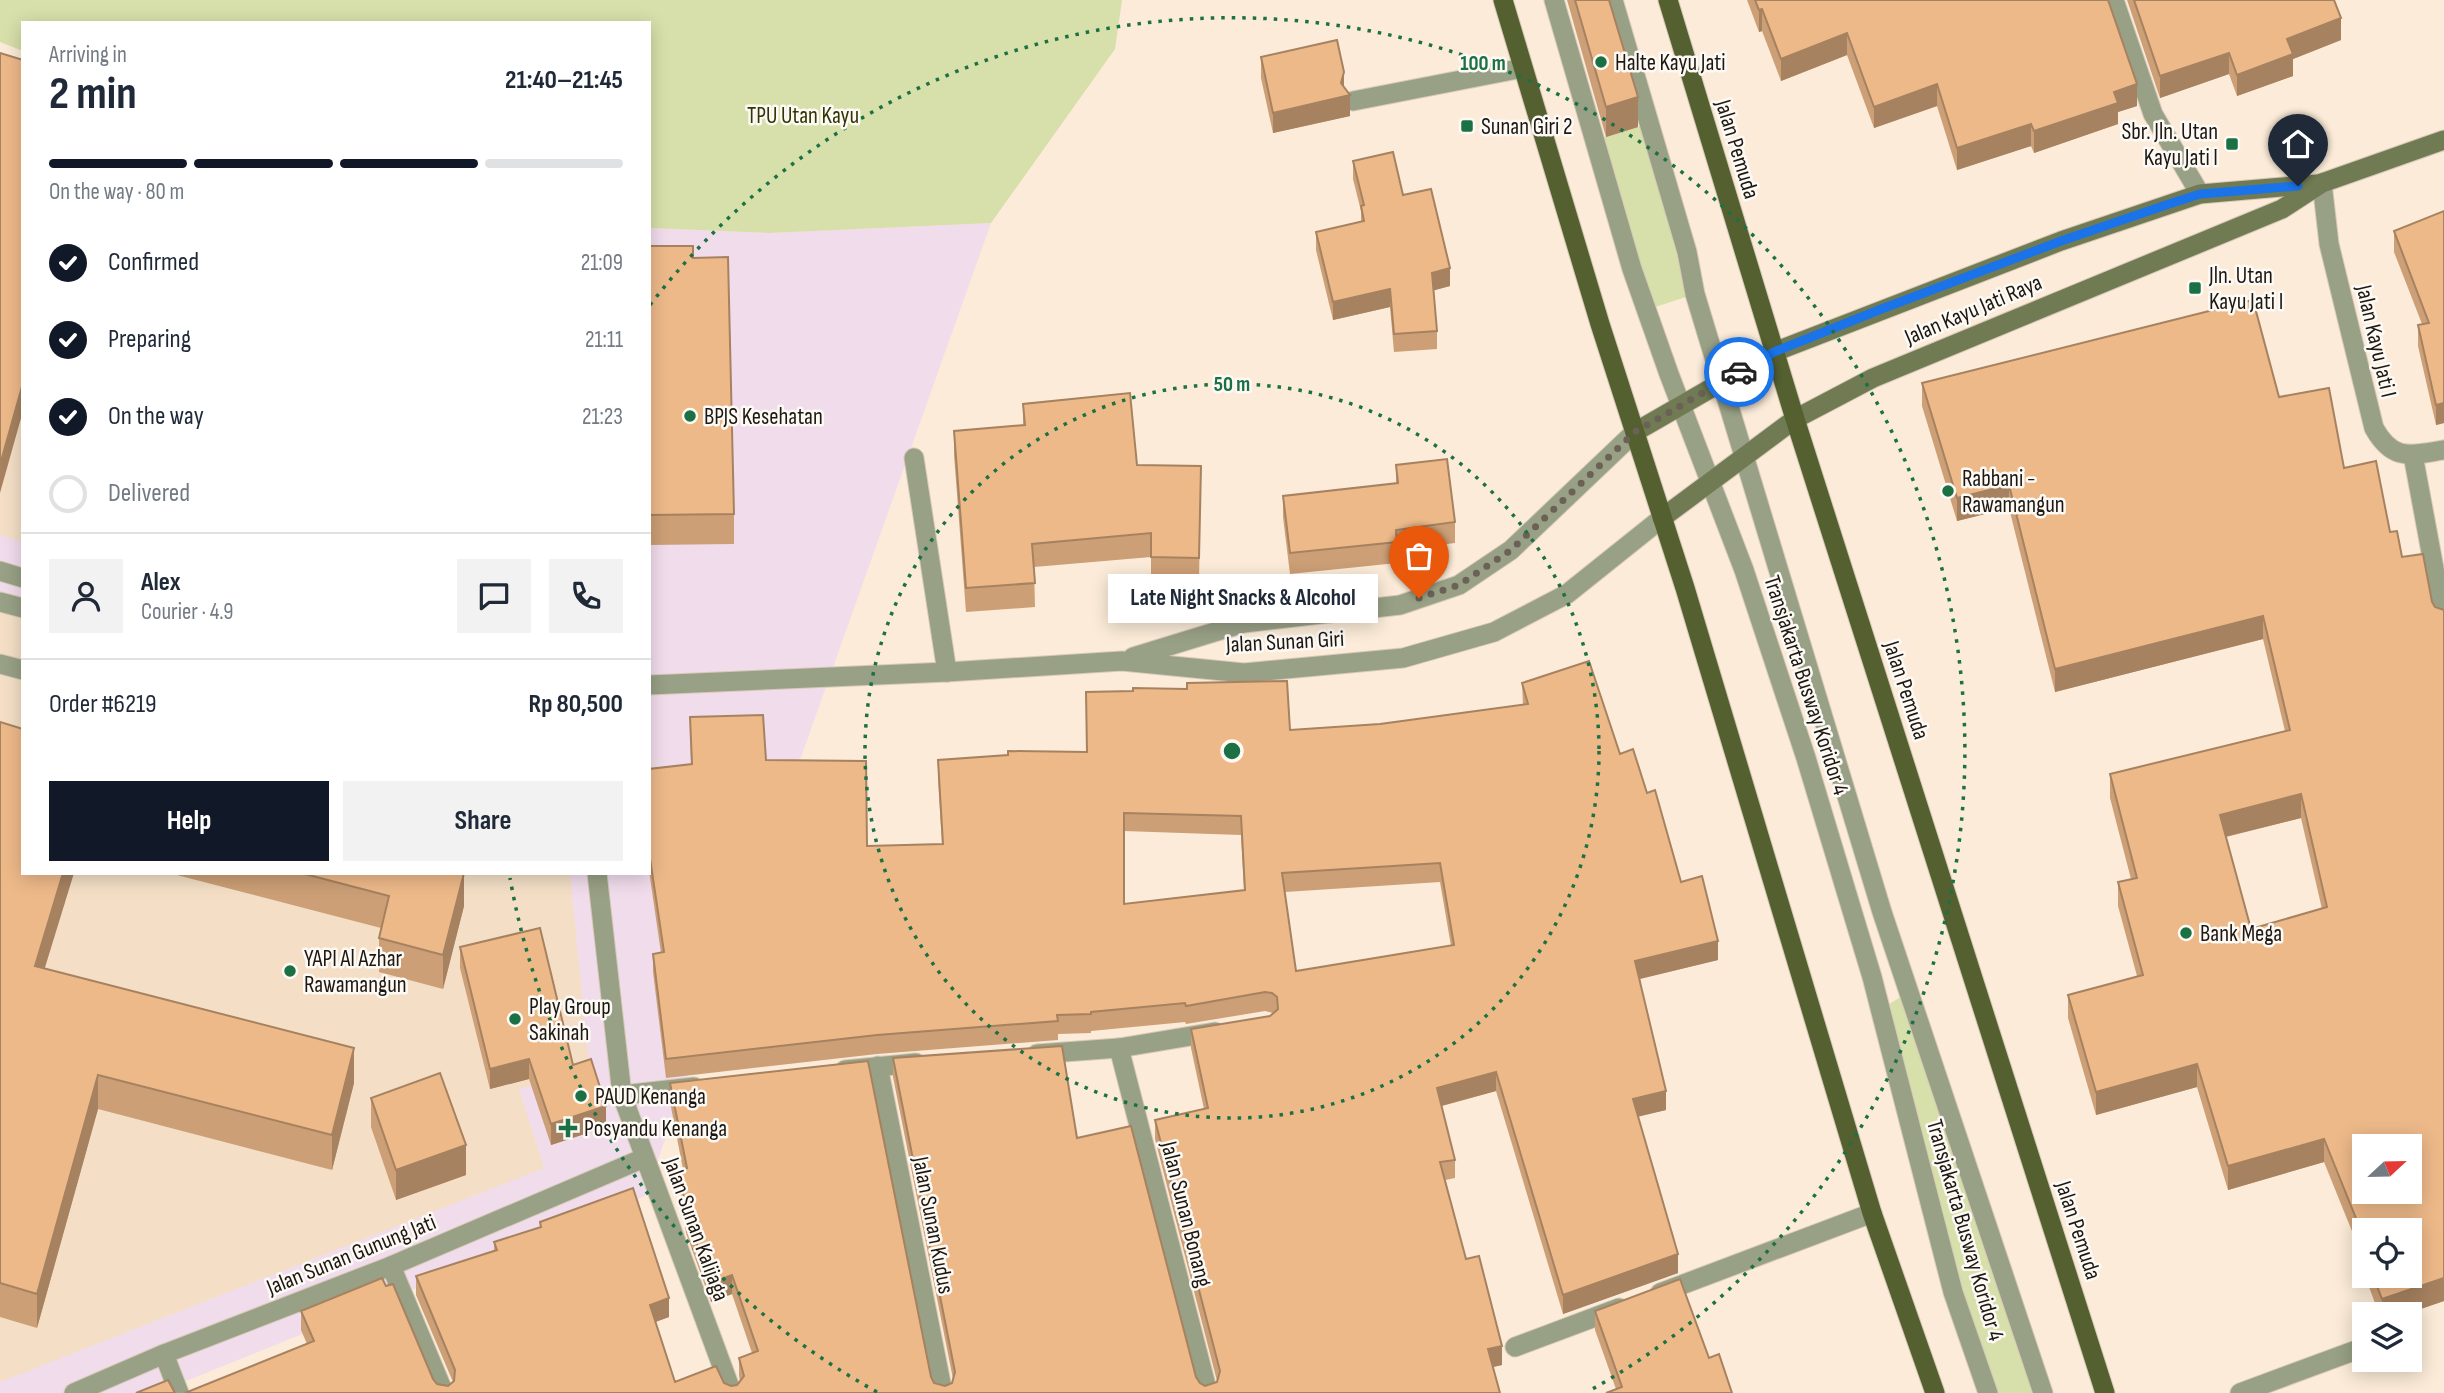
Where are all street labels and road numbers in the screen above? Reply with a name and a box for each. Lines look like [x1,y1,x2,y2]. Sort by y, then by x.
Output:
street label: Jalan Pemuda [1708,95,1765,202]
street label: Jalan Kayu Jati Raya [1900,268,2046,352]
street label: Jalan Kayu Jati I [2349,281,2403,400]
street label: Transjakarta Busway Koridor 4 [1757,572,1855,799]
street label: Jalan Sunan Giri [1224,625,1345,659]
street label: Jalan Pemuda [1877,637,1935,743]
street label: Transjakarta Busway Koridor 4 [1920,1116,2010,1345]
street label: Jalan Sunan Bonang [1154,1137,1218,1290]
street label: Jalan Sunan Kalijaga [657,1153,735,1305]
street label: Jalan Sunan Kudus [906,1153,960,1296]
street label: Jalan Pemuda [2049,1177,2107,1283]
street label: Jalan Sunan Gunung Jati [262,1208,440,1302]

